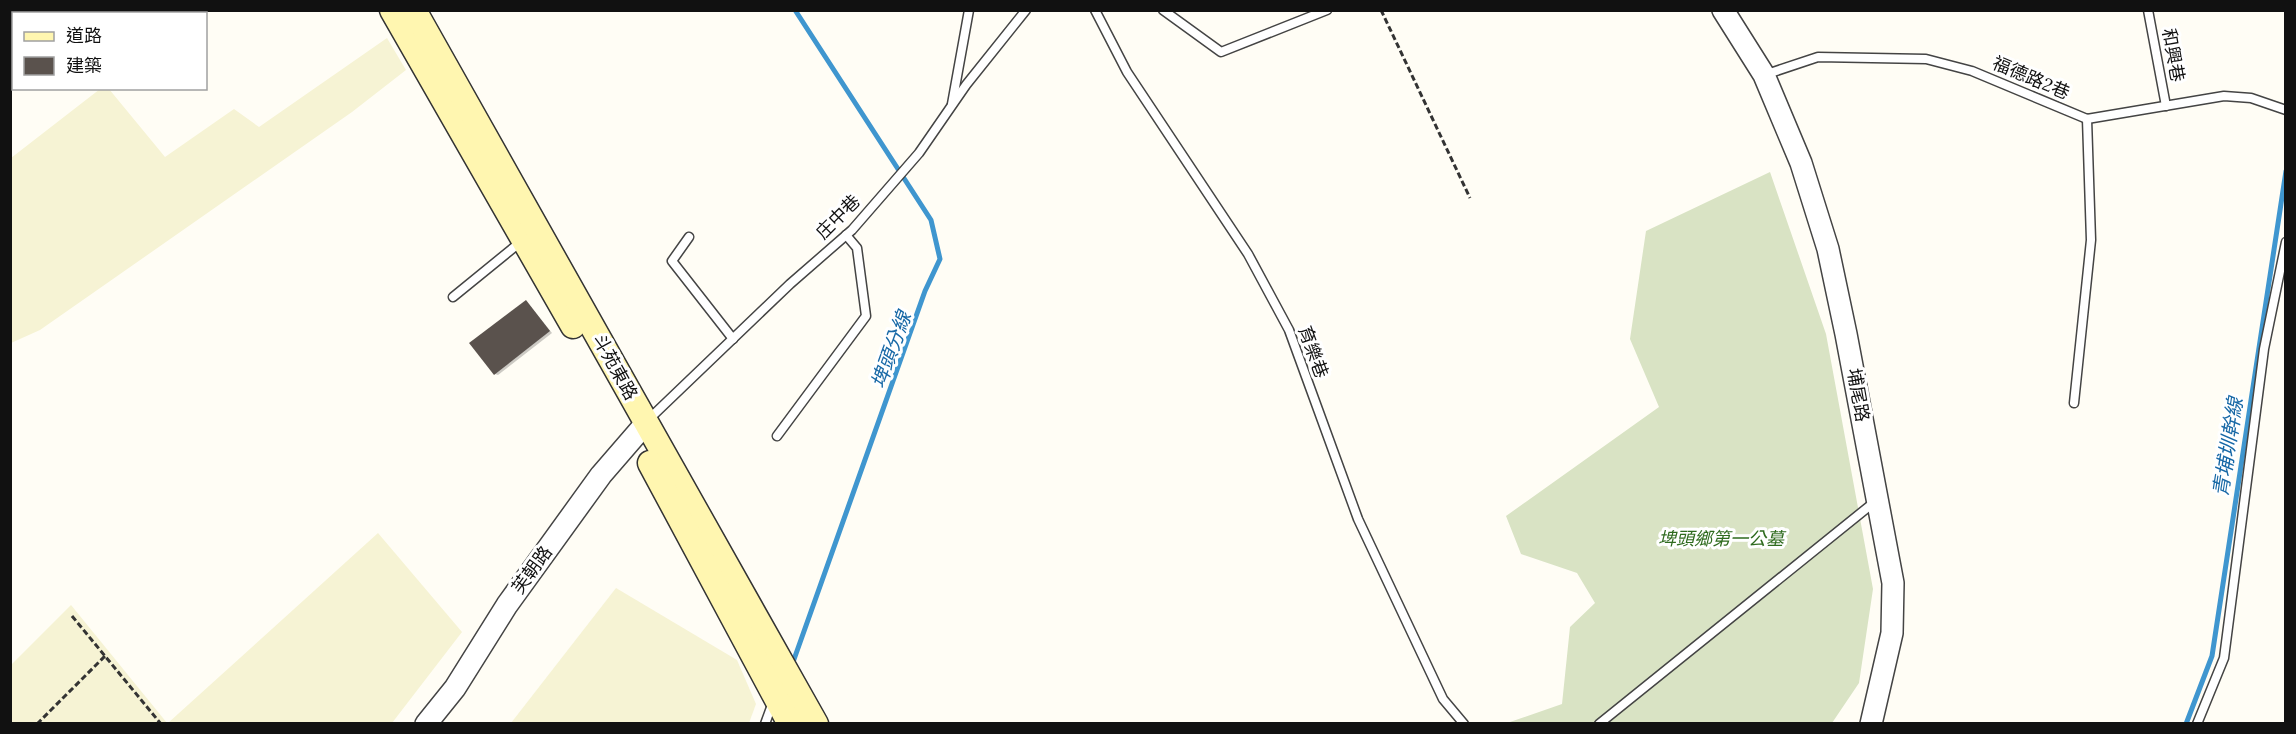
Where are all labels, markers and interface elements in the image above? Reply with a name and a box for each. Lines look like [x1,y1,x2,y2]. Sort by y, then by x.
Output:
legend [12,12,207,90]
text: 道路 [66,24,102,47]
street label: 和興巷 [2157,26,2190,83]
street label: 福德路2巷 [1989,51,2073,104]
text: 建築 [66,54,102,77]
street label: 庄中巷 [810,189,865,244]
water label: 埤頭分線 [865,306,917,392]
street label: 育樂巷 [1293,323,1334,381]
street label: 斗苑東路 [588,330,643,404]
street label: 埔尾路 [1842,366,1875,423]
water label: 青埔圳幹線 [2207,394,2248,498]
park label: 埤頭鄉第一公墓 [1658,527,1787,550]
street label: 芙朝路 [506,541,557,598]

